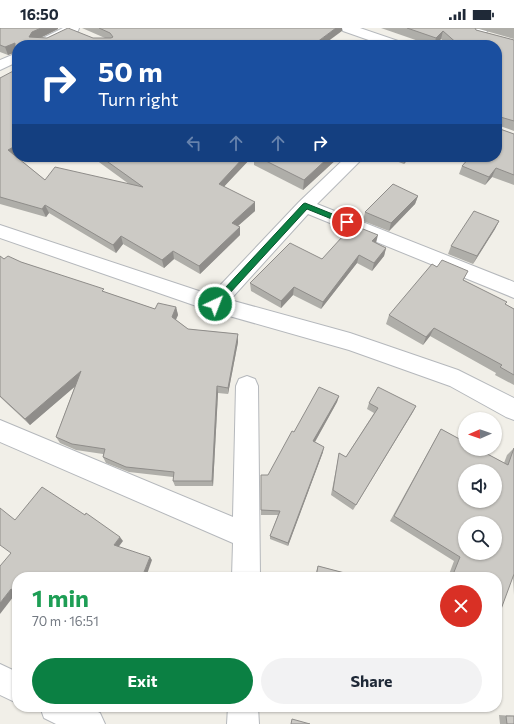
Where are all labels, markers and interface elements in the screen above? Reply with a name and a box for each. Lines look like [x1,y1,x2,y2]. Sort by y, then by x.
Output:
text: 16:50 [20,5,59,23]
text: 50 m [98,54,163,88]
icon: right [32,56,84,108]
text: Turn right [98,88,178,110]
icon: left [183,132,205,154]
icon: ahead [225,132,247,154]
icon: ahead [267,132,289,154]
icon: right [309,132,331,154]
pin [330,205,364,239]
icon: arrive [336,211,358,233]
position arrow [194,283,236,325]
north arrow [458,412,502,456]
map controls [458,412,502,560]
button: sound [458,464,502,508]
button: search [458,516,502,560]
text: 1 min [32,583,89,612]
button: close [440,585,482,627]
text: 70 m · 16:51 [32,613,99,629]
button: Exit [32,658,253,704]
button: Share [261,658,482,704]

